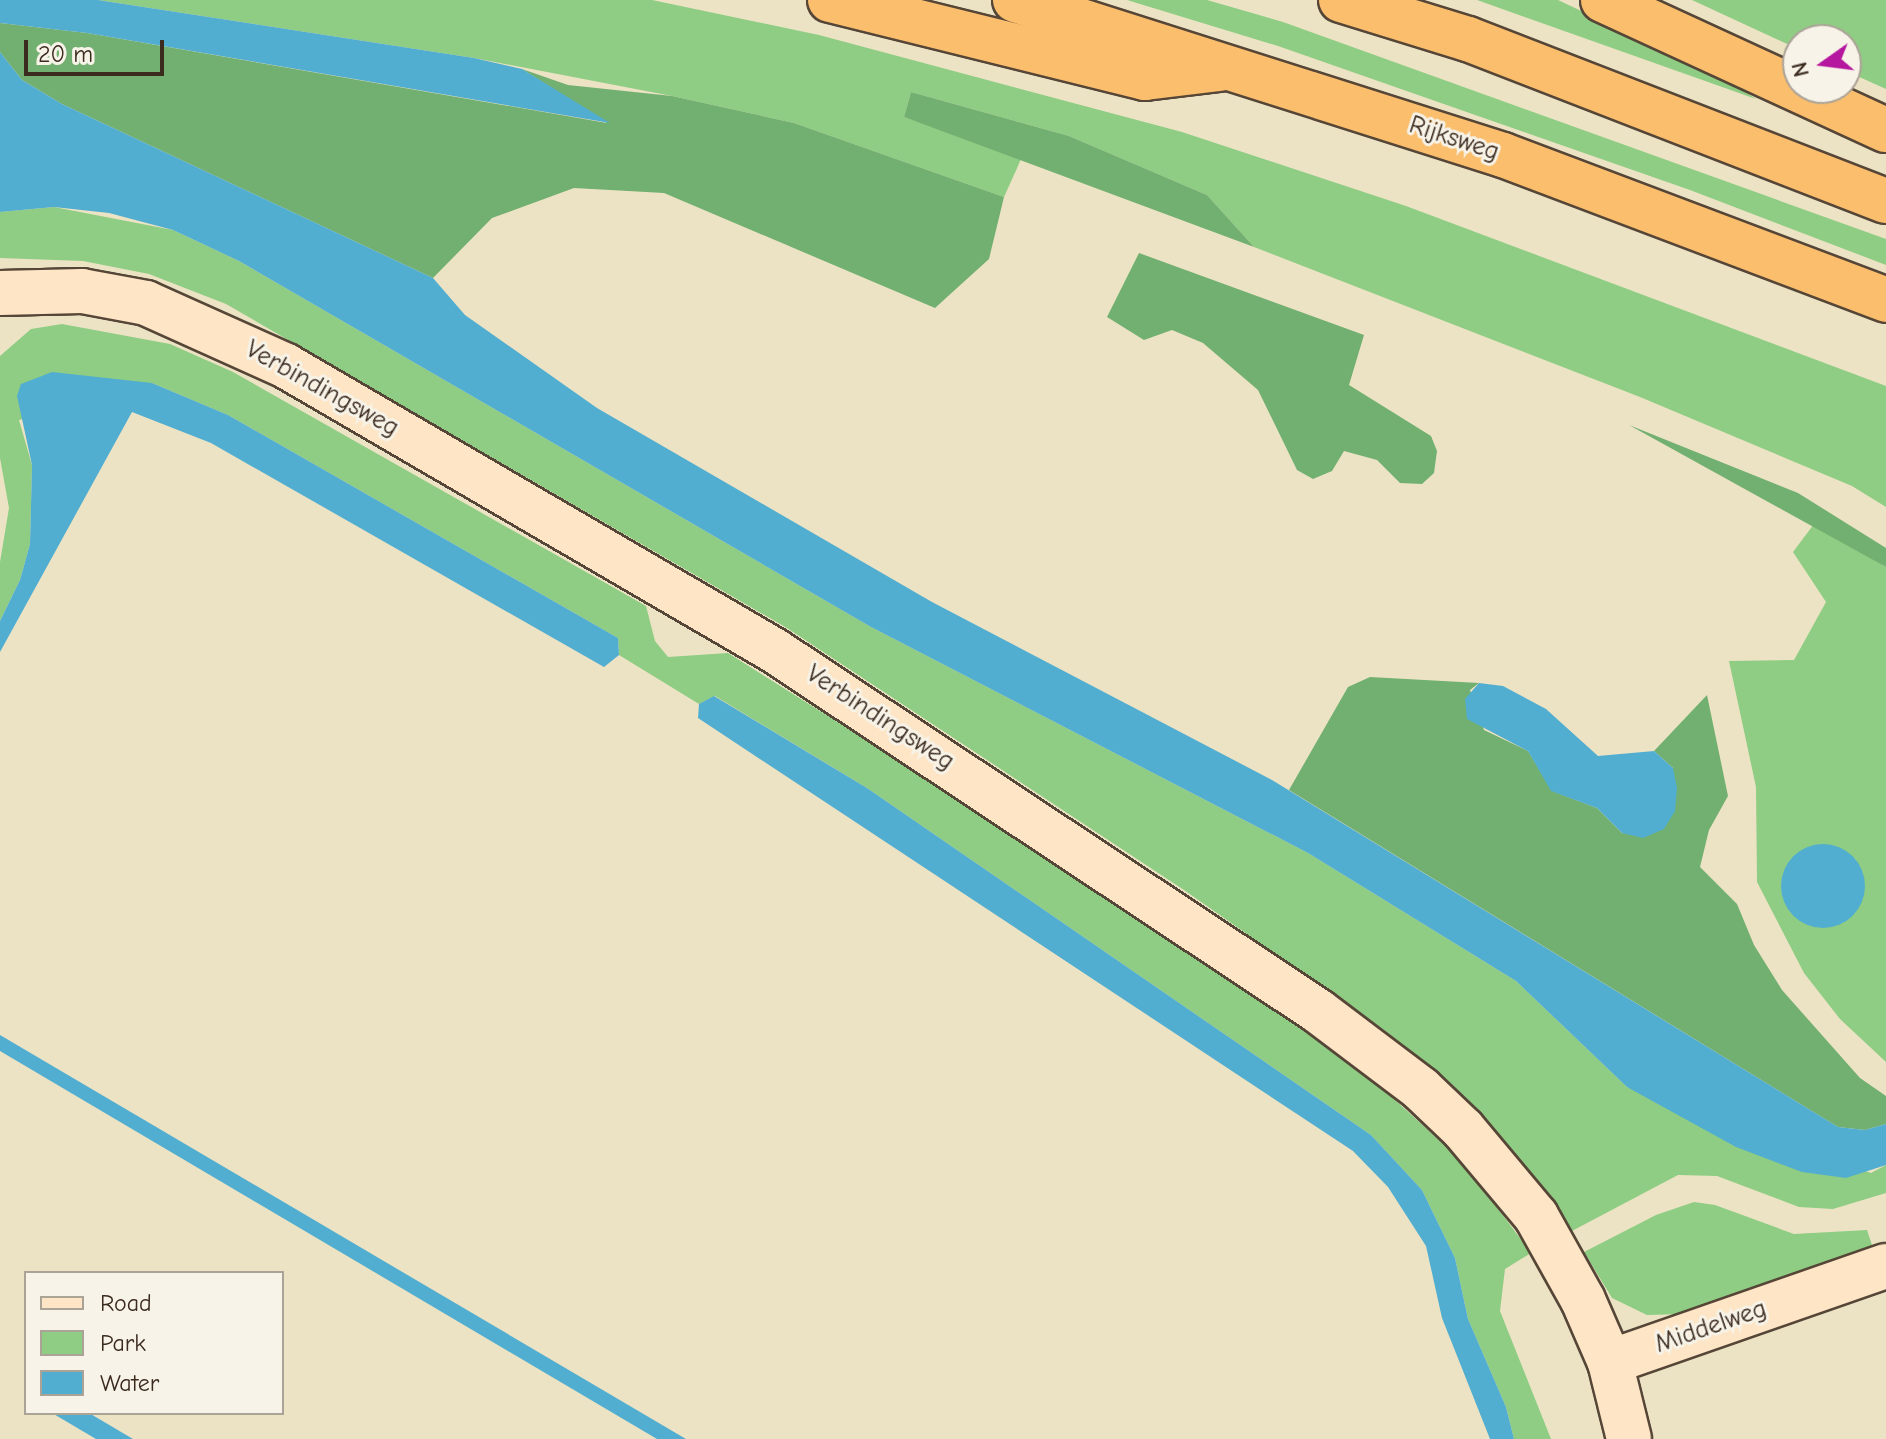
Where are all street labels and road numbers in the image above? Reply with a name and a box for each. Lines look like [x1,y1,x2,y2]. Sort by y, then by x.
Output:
street label: Rijksweg [1405,110,1503,168]
street label: Verbindingsweg [240,334,404,444]
street label: Verbindingsweg [800,658,960,778]
street label: Middelweg [1651,1293,1771,1361]

